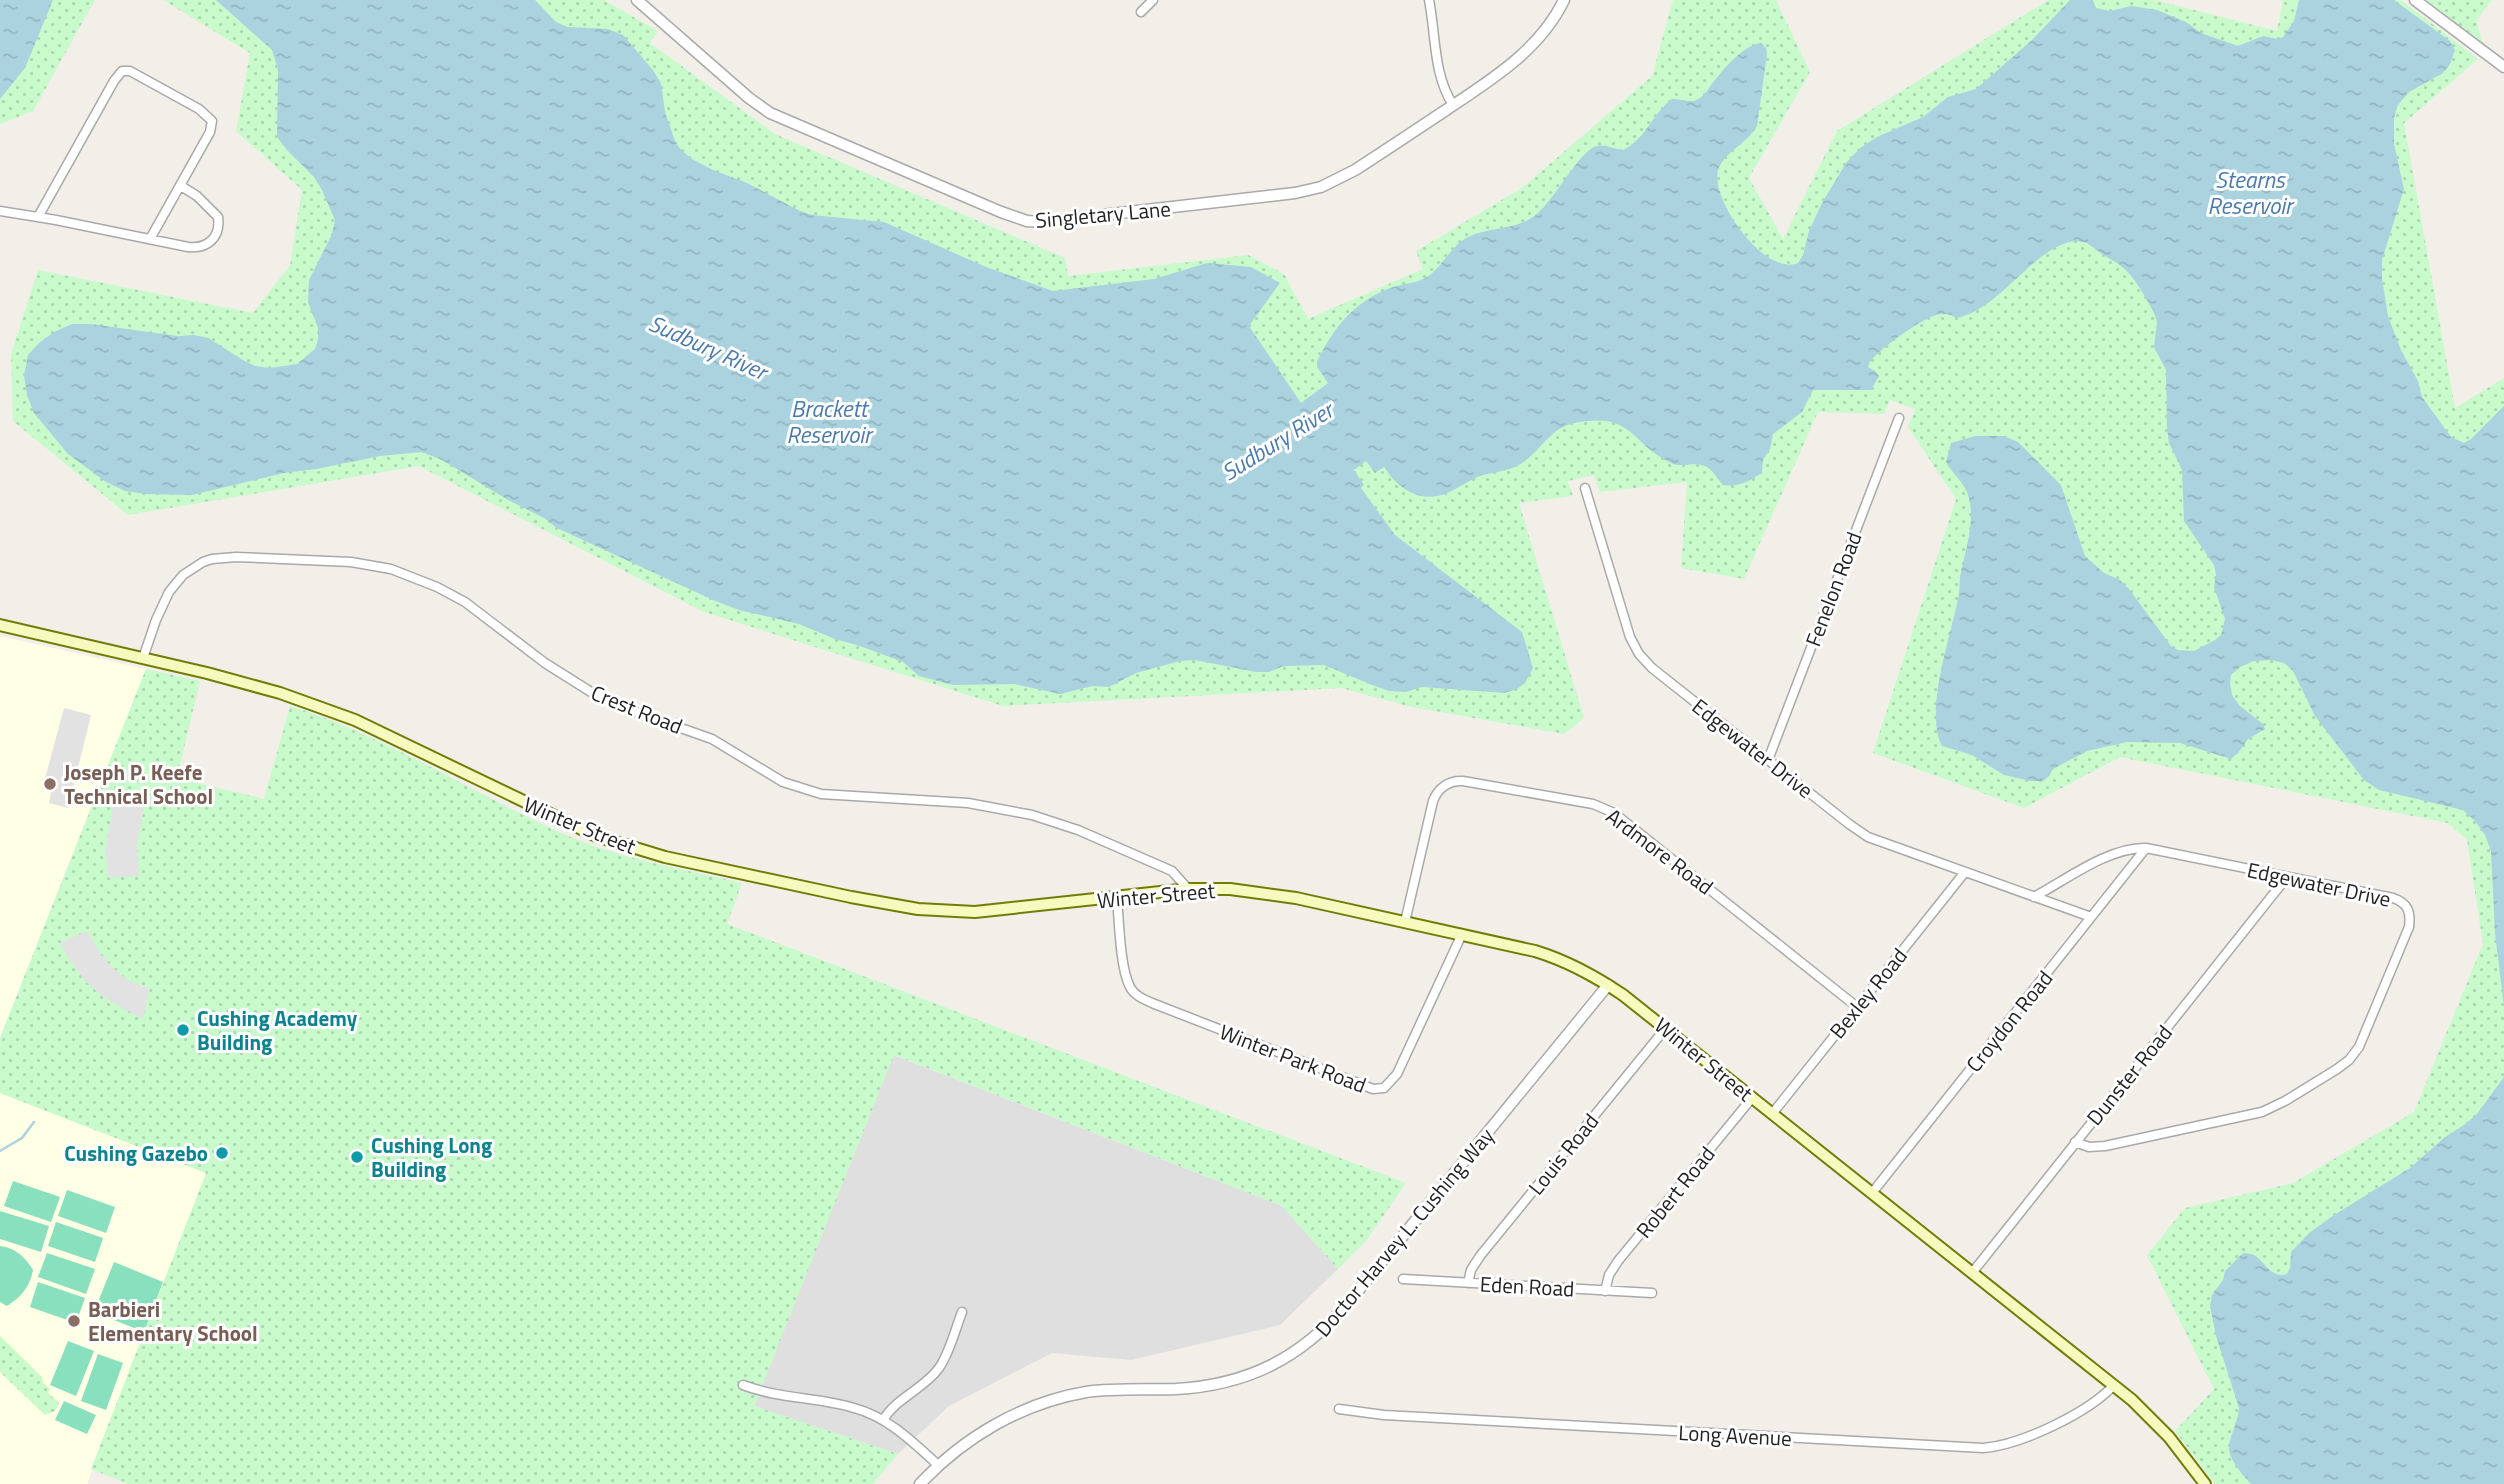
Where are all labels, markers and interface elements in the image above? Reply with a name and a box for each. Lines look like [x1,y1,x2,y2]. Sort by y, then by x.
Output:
water label: Stearns Reservoir [2208,162,2295,223]
street label: Singletary Lane [1034,192,1172,236]
water label: Sudbury River [643,305,775,390]
water label: Brackett Reservoir [787,391,874,452]
water label: Sudbury River [1214,391,1342,489]
street label: Fenelon Road [1796,527,1870,651]
street label: Crest Road [586,676,688,742]
street label: Edgewater Drive [1686,690,1820,806]
place label: Joseph P. Keefe Technical School [64,756,213,812]
marker: Joseph P. Keefe Technical School [42,776,58,792]
street label: Winter Street [519,788,641,862]
street label: Ardmore Road [1600,800,1720,902]
street label: Edgewater Drive [2244,853,2394,915]
street label: Winter Street [1096,874,1217,916]
street label: Bexley Road [1821,941,1915,1045]
street label: Croydon Road [1958,963,2060,1079]
place label: Cushing Academy Building [197,1002,358,1058]
street label: Winter Street [1648,1009,1761,1109]
street label: Winter Park Road [1215,1015,1371,1101]
street label: Dunster Road [2078,1018,2180,1132]
marker: Cushing Academy Building [175,1022,191,1038]
street label: Louis Road [1520,1106,1606,1202]
street label: Doctor Harvey L. Cushing Way [1307,1121,1501,1343]
place label: Cushing Long Building [371,1129,492,1185]
place label: Cushing Gazebo [64,1137,208,1169]
street label: Robert Road [1628,1139,1722,1245]
marker: Cushing Gazebo [214,1145,230,1161]
marker: Cushing Long Building [349,1149,365,1165]
street label: Eden Road [1479,1268,1575,1304]
place label: Barbieri Elementary School [88,1293,258,1349]
marker: Barbieri Elementary School [66,1313,82,1329]
street label: Long Avenue [1678,1416,1792,1454]

